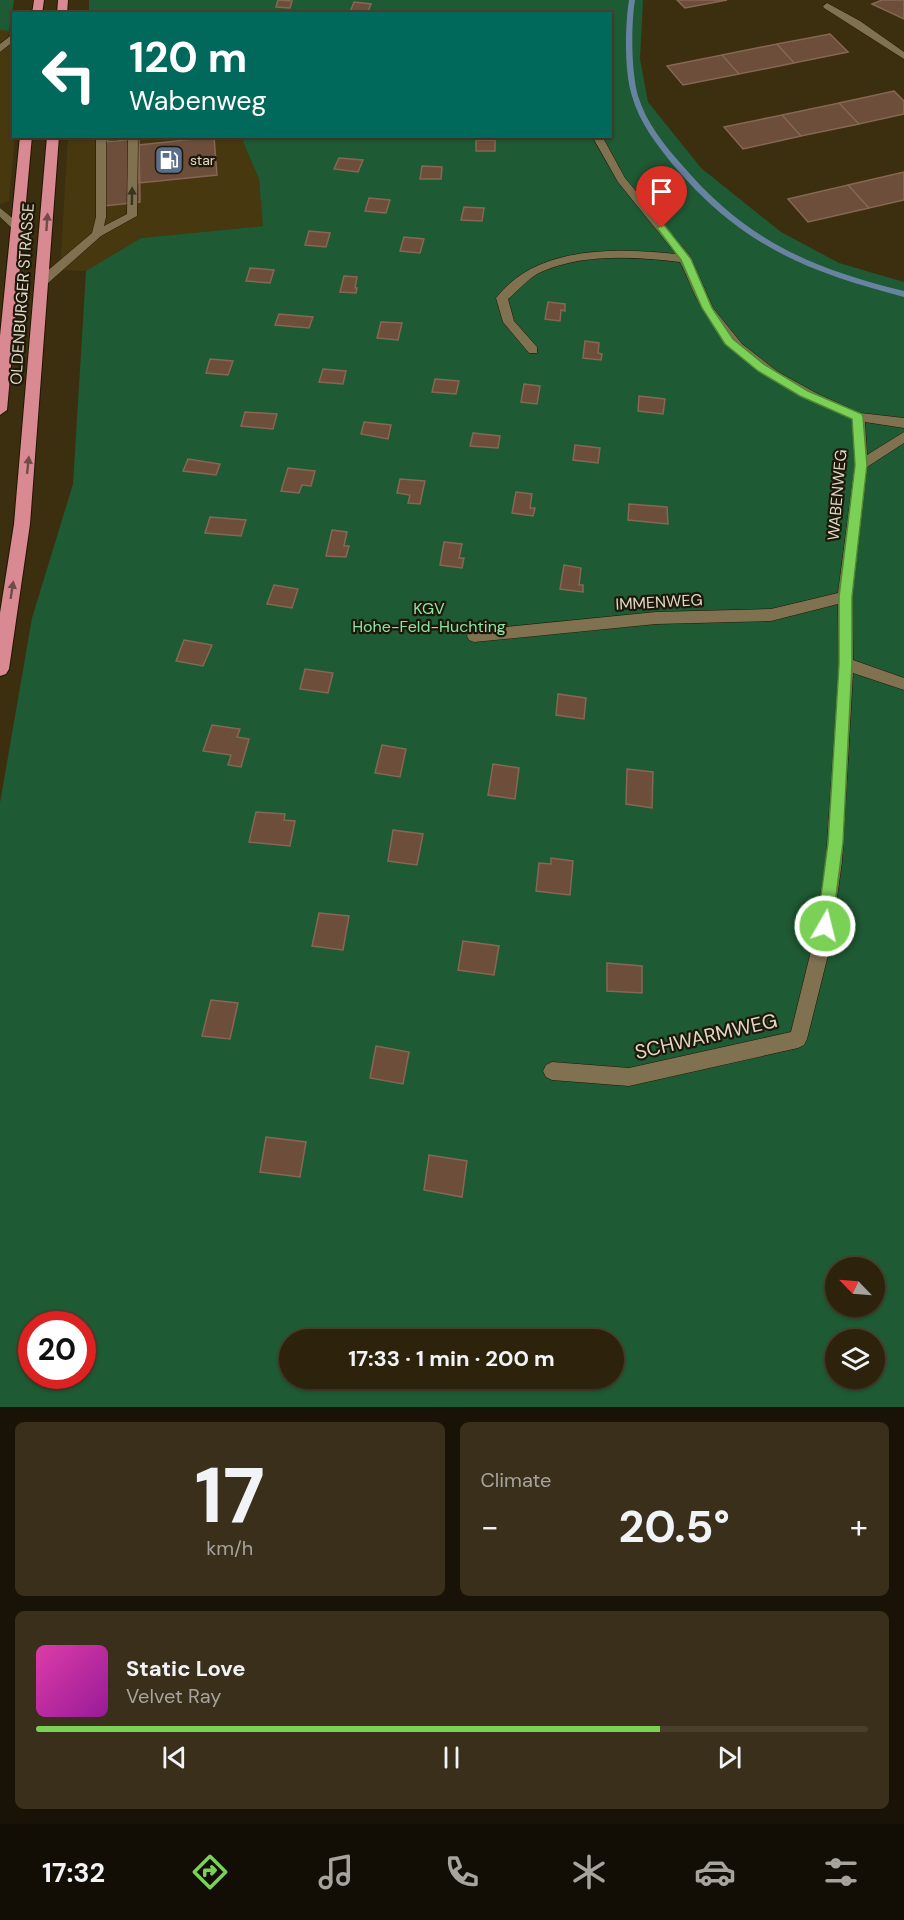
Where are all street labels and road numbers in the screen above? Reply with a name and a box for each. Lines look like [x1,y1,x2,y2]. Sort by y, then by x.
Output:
street label: OLDENBURGER STRASSE [5,202,39,386]
street label: WABENWEG [823,449,851,541]
street label: IMMENWEG [615,589,703,615]
street label: SCHWARMWEG [632,1007,780,1065]

